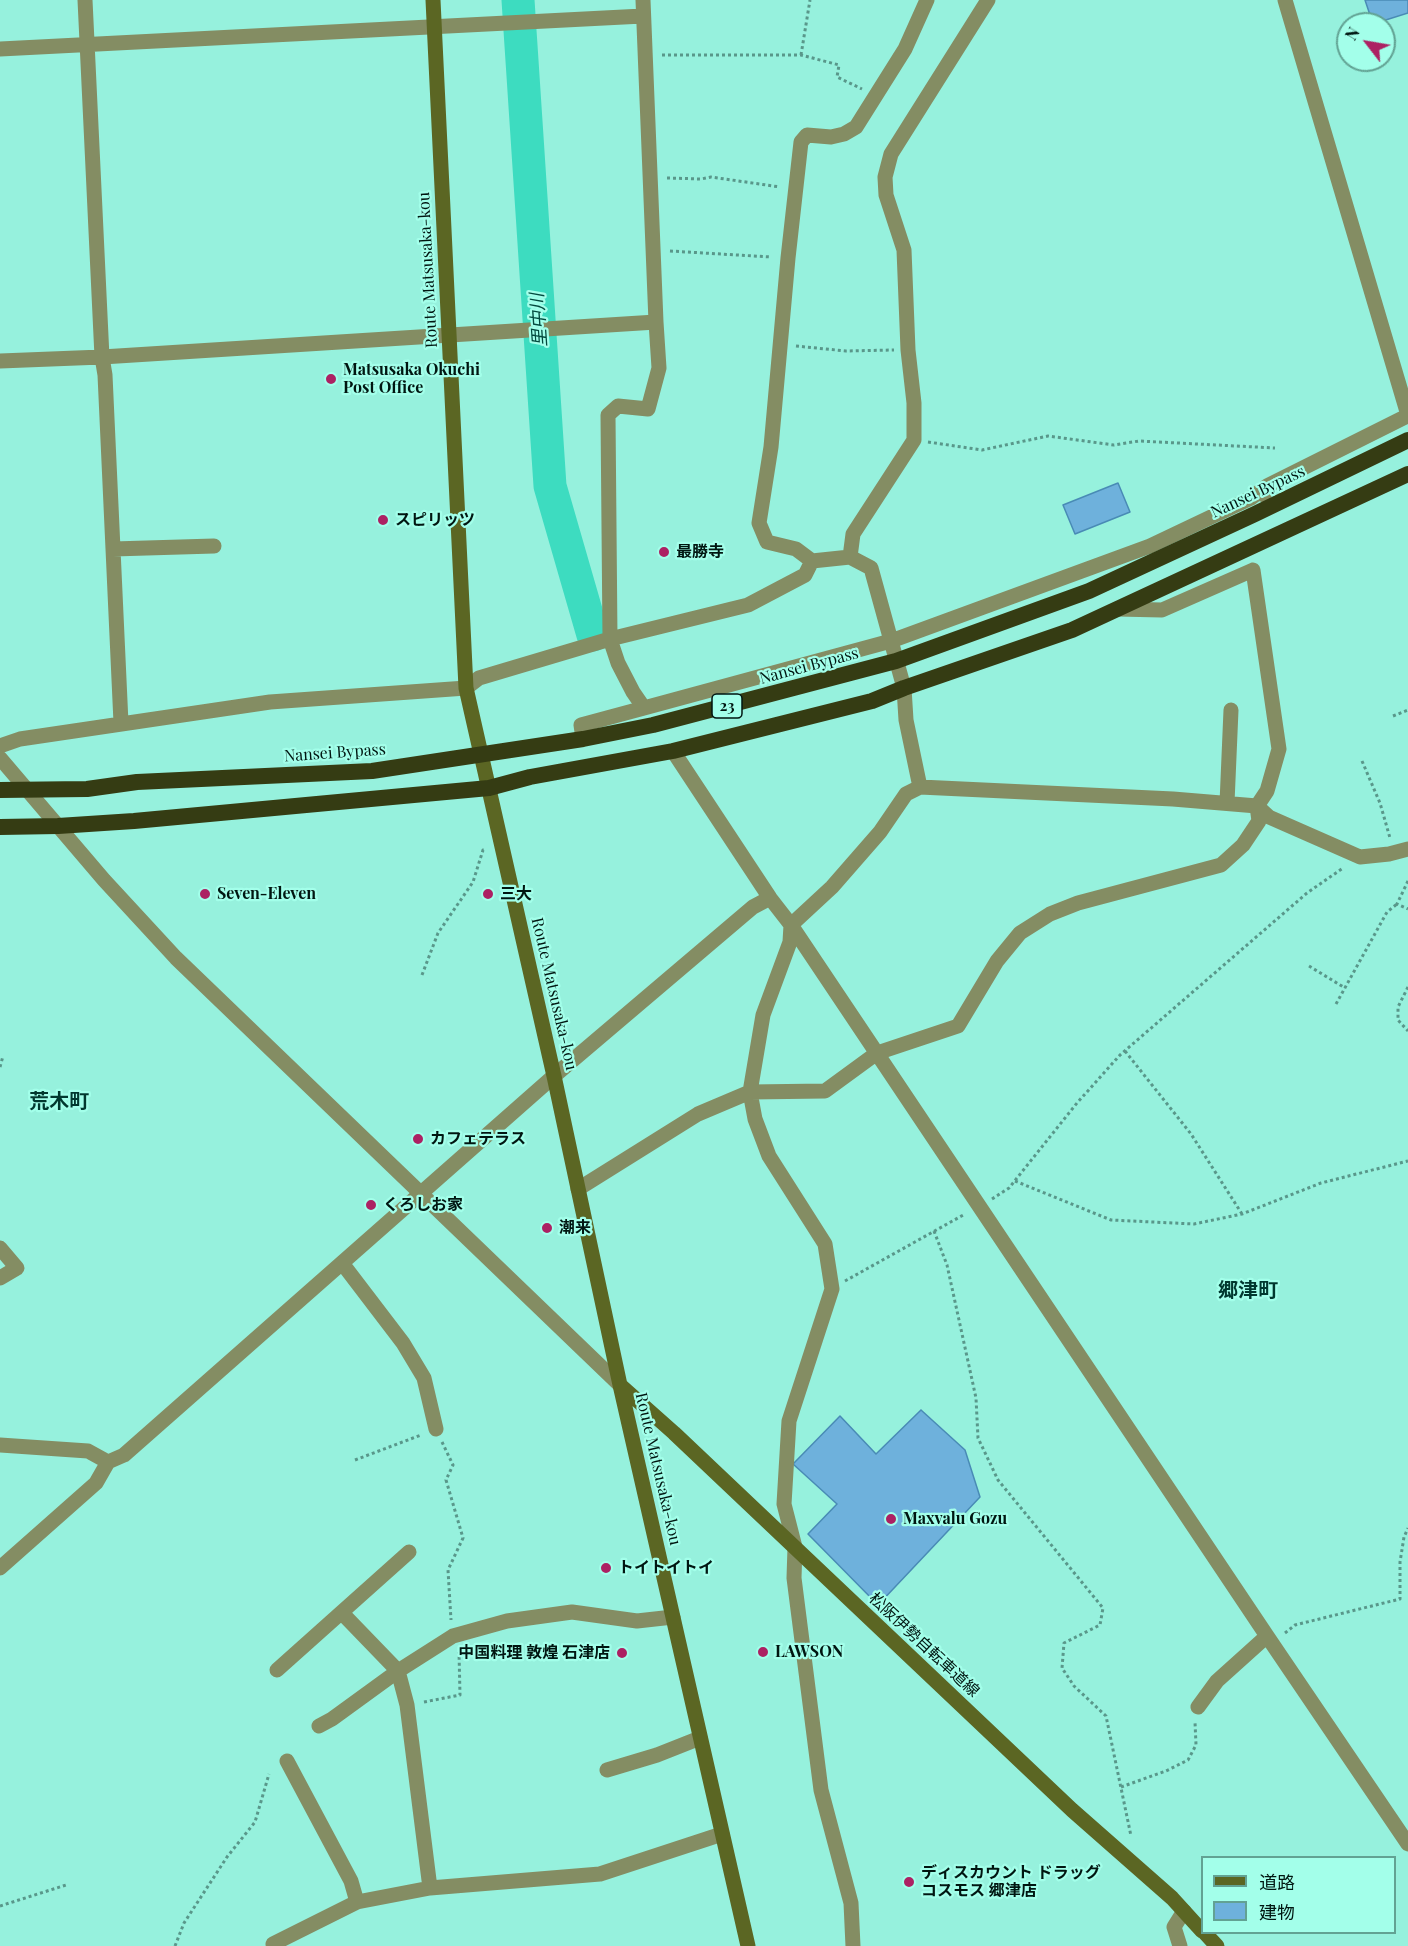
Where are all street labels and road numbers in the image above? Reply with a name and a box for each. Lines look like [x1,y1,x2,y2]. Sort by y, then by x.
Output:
street label: Route Matsusaka-kou [414,192,442,348]
street label: Nansei Bypass [1208,462,1308,522]
street label: Nansei Bypass [757,644,861,688]
road number: 23 [712,694,742,718]
street label: Nansei Bypass [284,740,386,766]
street label: Route Matsusaka-kou [527,916,581,1072]
street label: Route Matsusaka-kou [631,1391,685,1547]
street label: 松阪伊勢自転車道線 [865,1589,983,1701]

